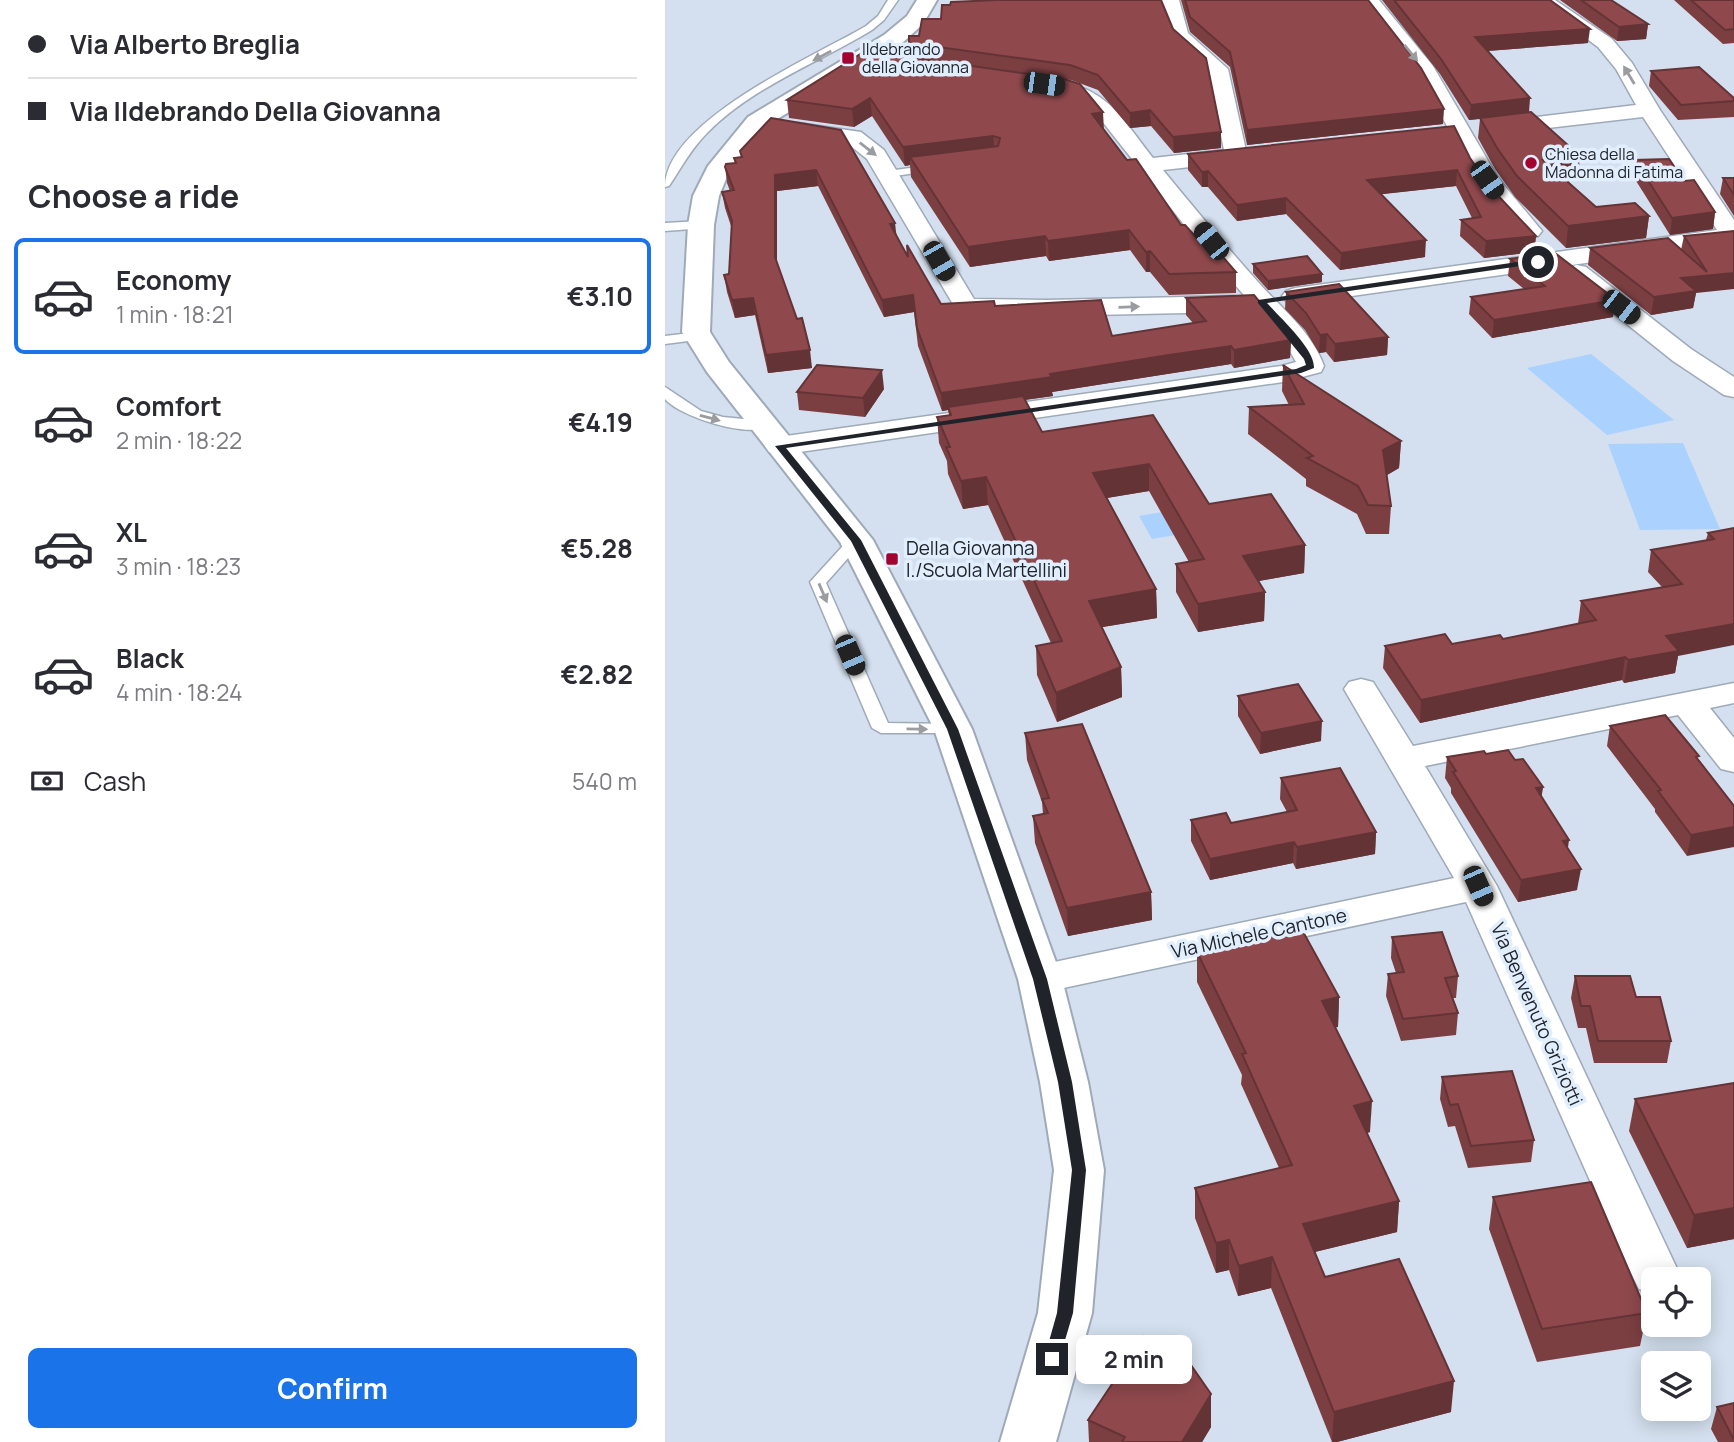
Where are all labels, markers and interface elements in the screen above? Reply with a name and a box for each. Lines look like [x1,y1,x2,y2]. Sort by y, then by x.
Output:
text: Via Alberto Breglia [70,26,300,62]
place label: Ildebrando della Giovanna [862,38,969,78]
one-way arrow [1404,44,1419,62]
one-way arrow [812,50,831,62]
marker: Ildebrando della Giovanna [840,50,856,66]
one-way arrow [1623,66,1636,85]
car [1022,71,1067,97]
text: Via Ildebrando Della Giovanna [70,93,441,129]
one-way arrow [858,141,876,156]
place label: Chiesa della Madonna di Fatima [1545,143,1683,183]
marker: Chiesa della Madonna di Fatima [1523,155,1539,171]
car [1467,157,1508,203]
text: Choose a ride [28,174,239,218]
car [1190,218,1233,264]
car [920,238,959,284]
route start [1522,246,1554,278]
text: Economy [116,262,231,298]
icon: car [32,265,95,328]
text: €3.10 [567,278,633,314]
car [1598,286,1645,328]
text: 1 min · 18:21 [116,298,234,330]
one-way arrow [1119,301,1141,313]
text: Comfort [116,388,222,424]
icon: car [32,391,95,454]
text: €4.19 [568,404,633,440]
one-way arrow [699,413,721,424]
text: 2 min · 18:22 [116,424,242,456]
text: XL [116,514,147,550]
icon: car [32,517,95,580]
text: €5.28 [561,530,633,566]
place label: Della Giovanna I./Scuola Martellini [906,535,1067,583]
text: 3 min · 18:23 [116,550,241,582]
marker: Della Giovanna I./Scuola Martellini [884,551,900,567]
one-way arrow [817,583,829,603]
car [833,632,868,678]
text: Black [116,640,184,676]
icon: car [32,643,95,706]
text: €2.82 [560,656,633,692]
text: 4 min · 18:24 [116,676,243,708]
one-way arrow [906,723,928,735]
icon: cash [28,762,66,800]
text: Cash [84,763,146,799]
text: 540 m [572,765,637,797]
car [1460,863,1497,909]
street label: Via Michele Cantone [1169,902,1349,964]
street label: Via Benvenuto Griziotti [1485,918,1589,1110]
map controls [1641,1267,1711,1421]
button: locate [1641,1267,1711,1337]
callout: 2 min [1077,1334,1192,1384]
route end [1036,1343,1068,1375]
text: 2 min [1104,1343,1164,1375]
button: Confirm [28,1348,637,1428]
button: layers [1641,1351,1711,1421]

